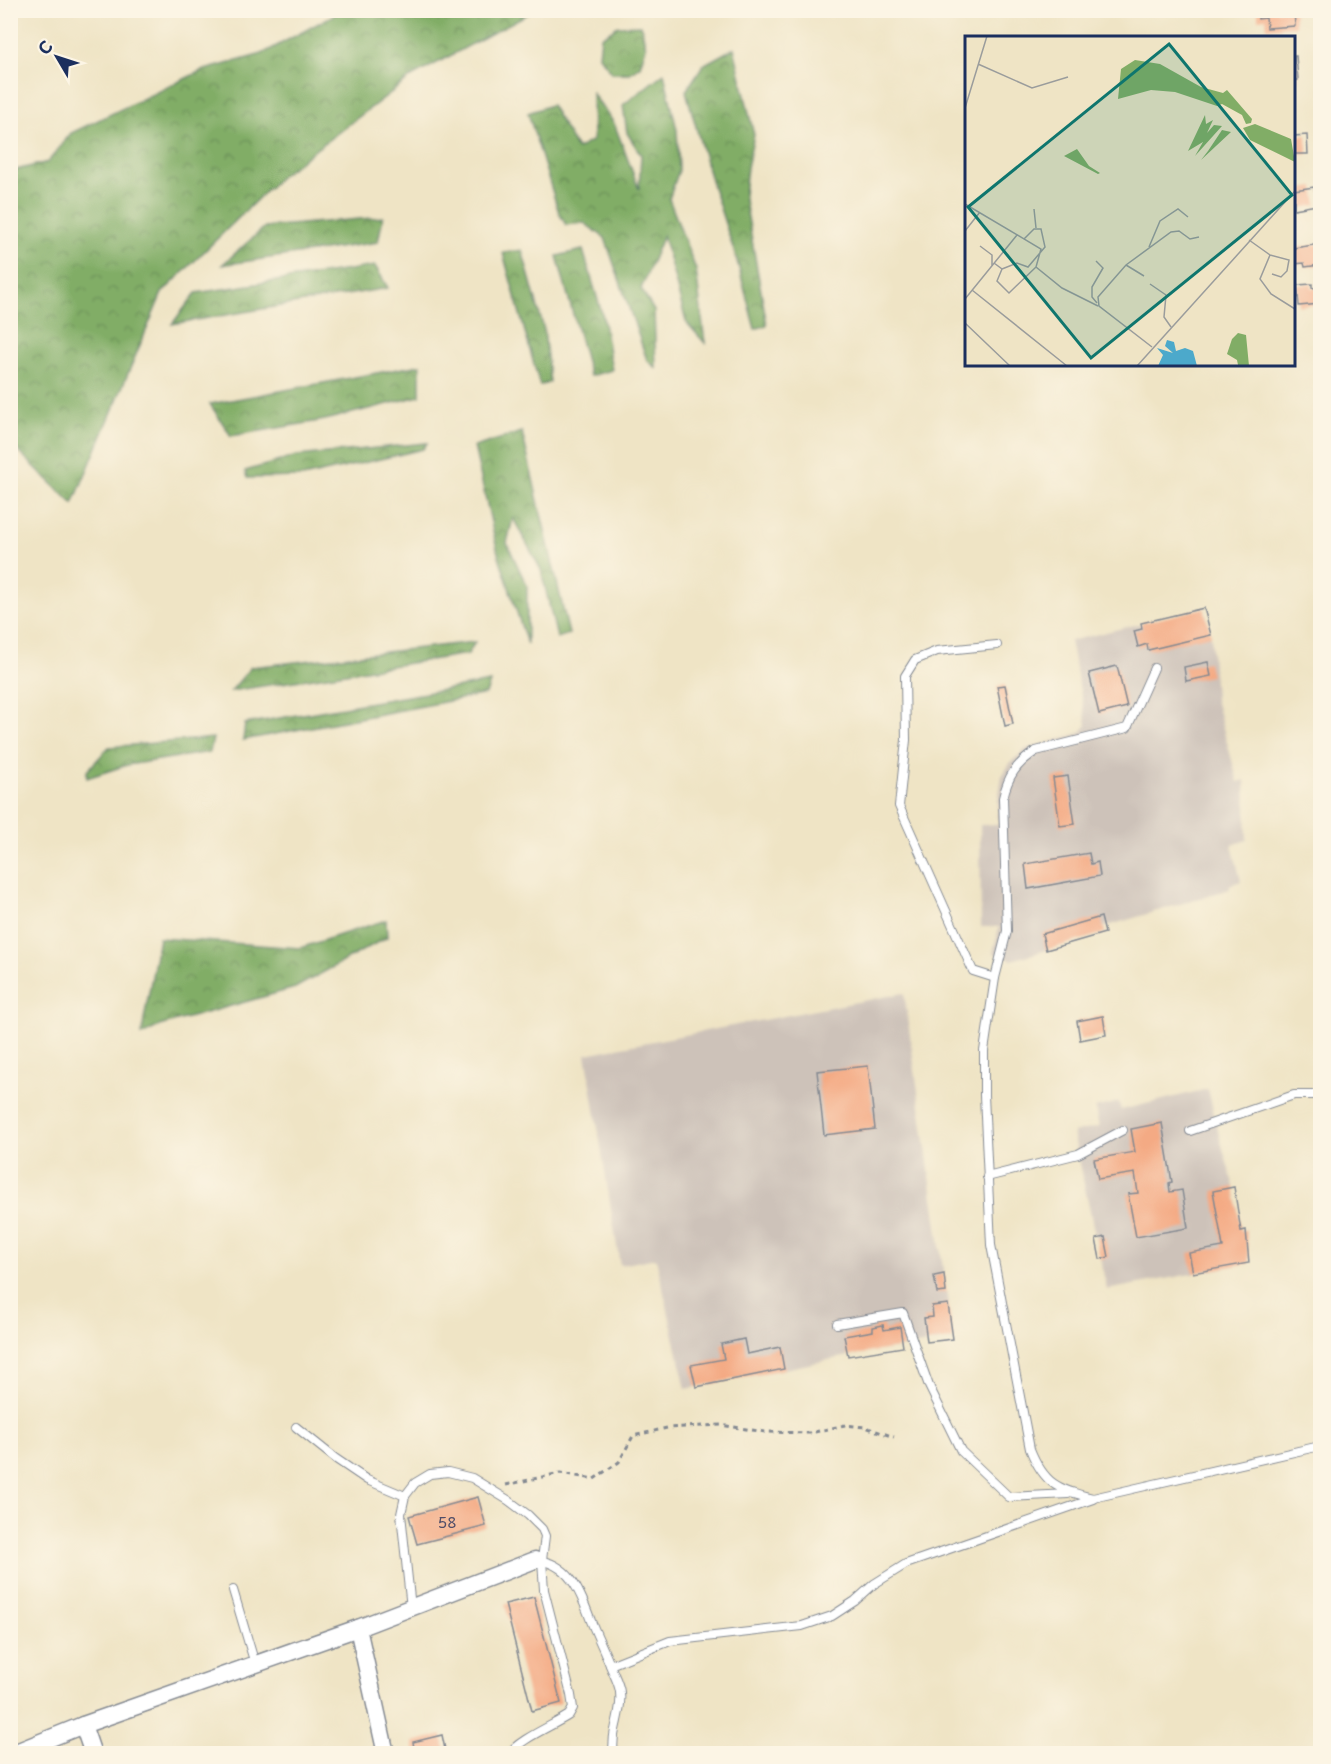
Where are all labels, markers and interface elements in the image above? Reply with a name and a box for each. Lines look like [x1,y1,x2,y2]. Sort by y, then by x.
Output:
north arrow [27,27,87,87]
text: С [31,35,58,59]
inset map [965,36,1295,366]
house number: 58 [437,1510,457,1533]

